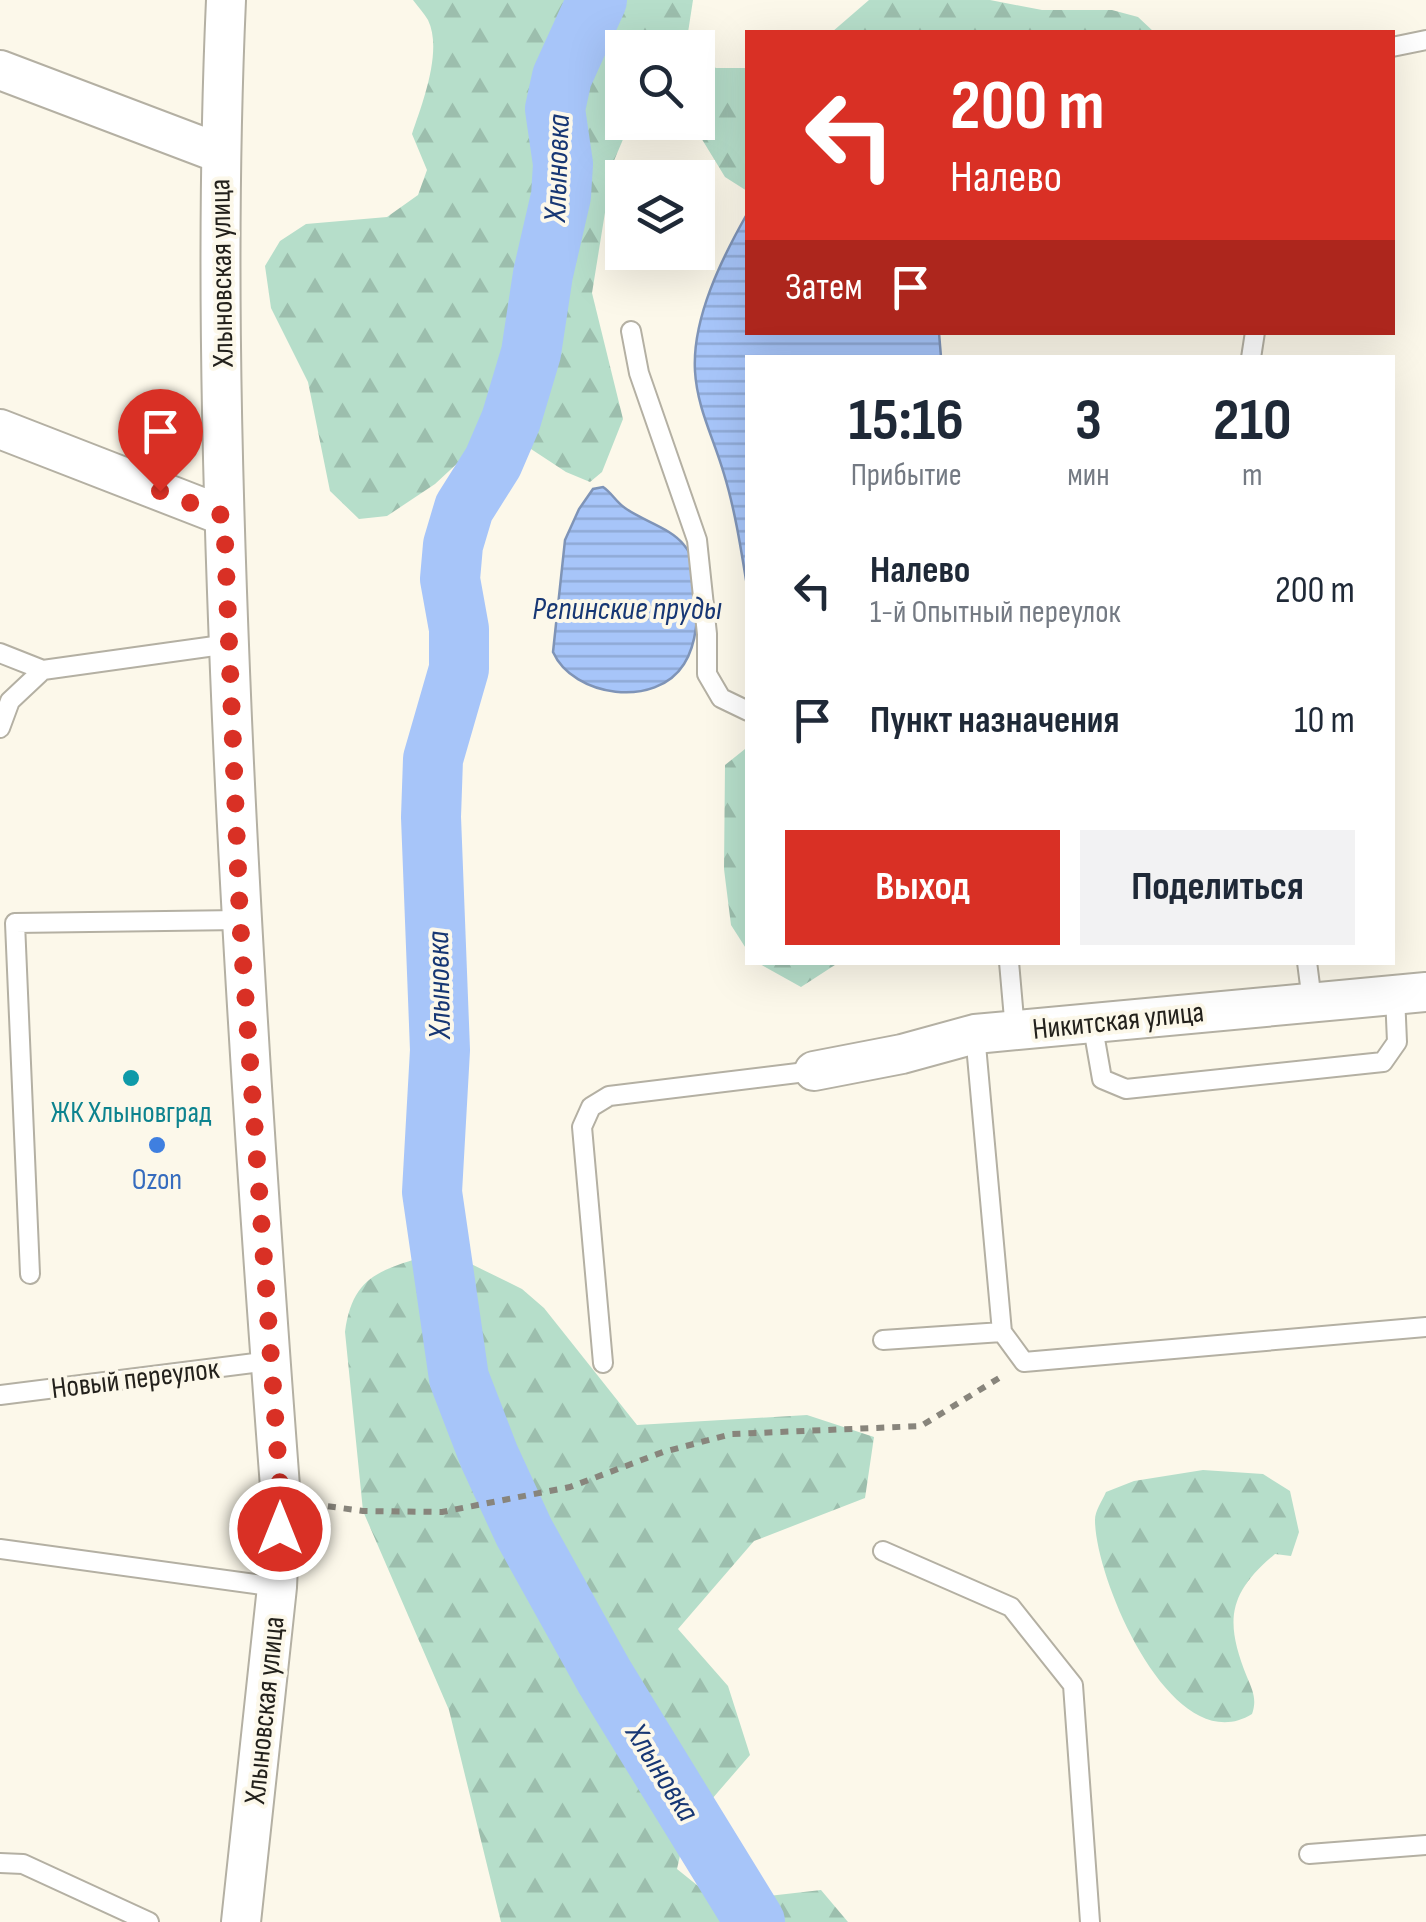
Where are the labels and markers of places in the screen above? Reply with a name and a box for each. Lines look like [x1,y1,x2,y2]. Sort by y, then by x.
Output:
pin [118,389,203,492]
marker: ЖК Хлыновград [120,1067,142,1089]
place label: ЖК Хлыновград [51,1095,212,1131]
marker: Ozon [146,1134,168,1156]
place label: Ozon [132,1162,182,1198]

